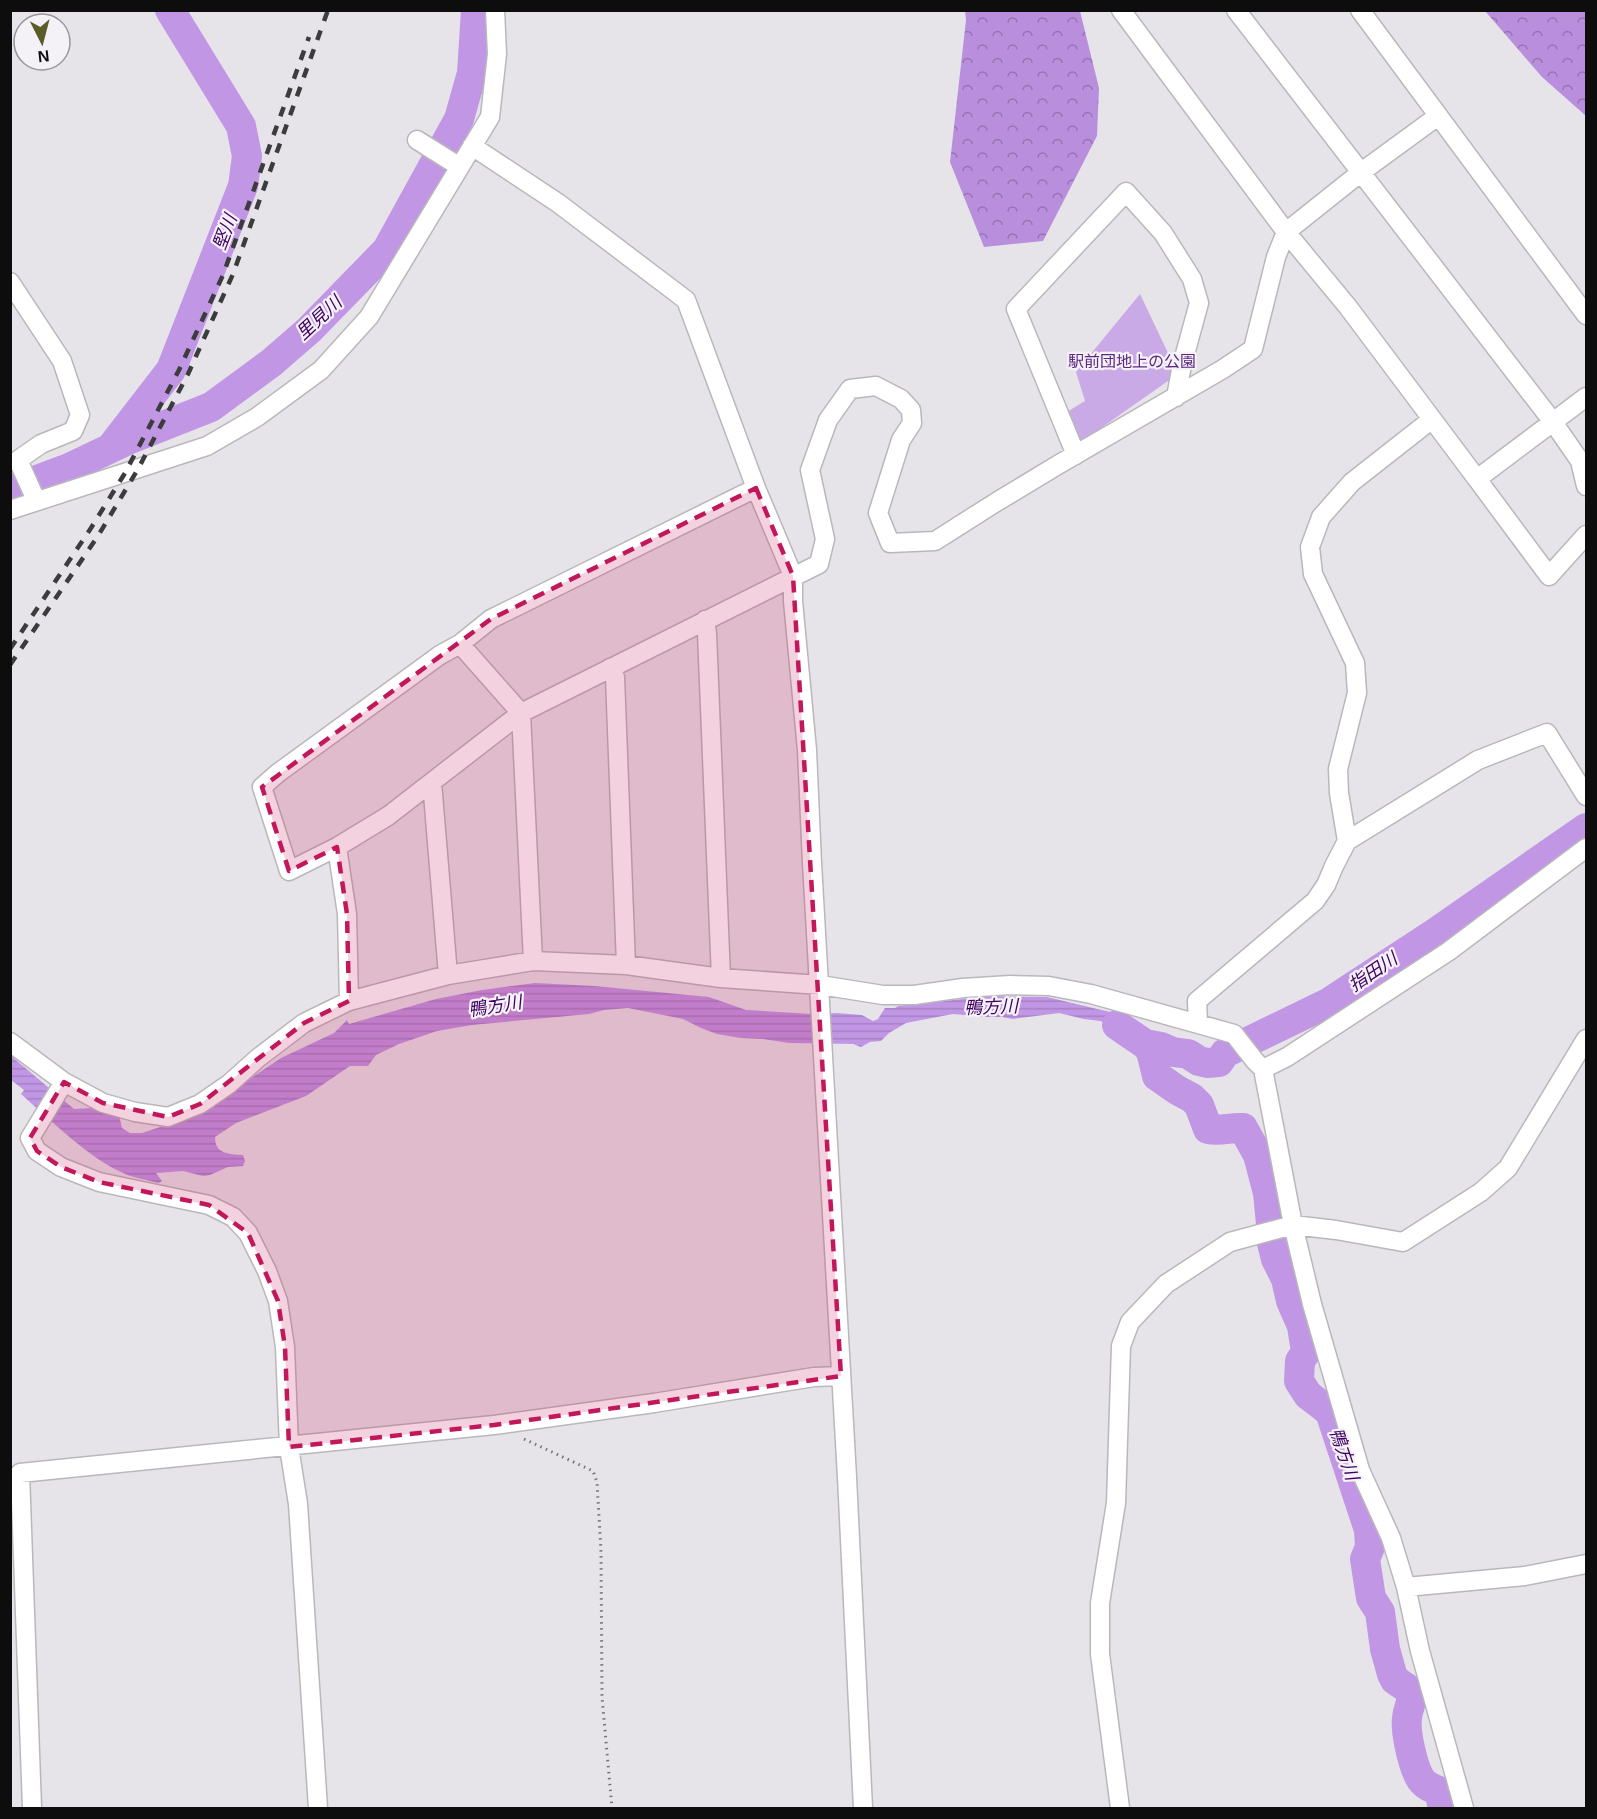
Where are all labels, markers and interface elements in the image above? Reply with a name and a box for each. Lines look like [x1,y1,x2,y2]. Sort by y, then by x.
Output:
north arrow [12,12,72,72]
text: N [37,47,50,65]
water label: 堅川 [209,210,242,252]
water label: 里見川 [292,291,347,344]
park label: 駅前団地上の公園 [1068,353,1196,370]
water label: 指田川 [1345,947,1403,995]
water label: 鴨方川 [467,992,525,1020]
water label: 鴨方川 [964,996,1020,1018]
water label: 鴨方川 [1326,1425,1363,1485]

